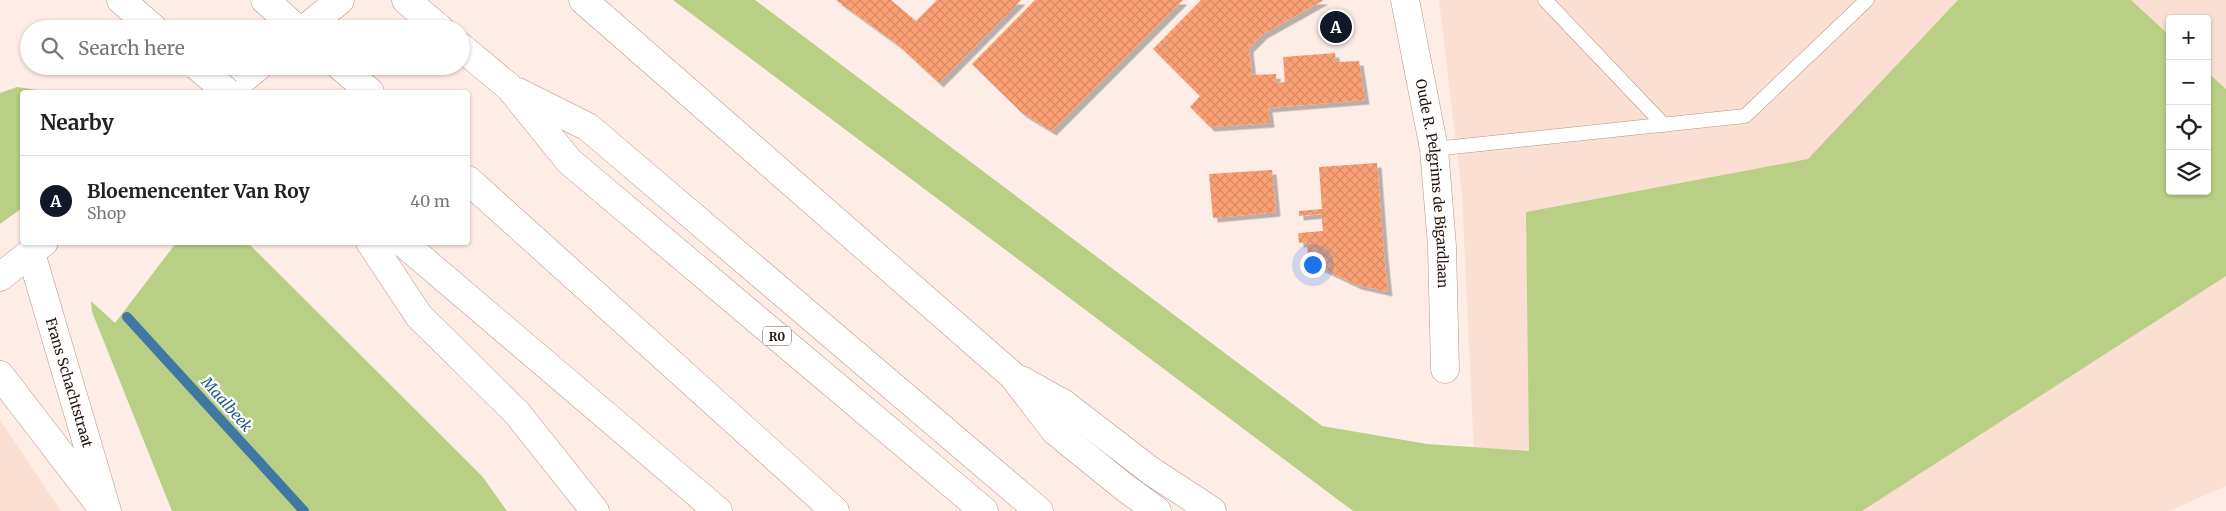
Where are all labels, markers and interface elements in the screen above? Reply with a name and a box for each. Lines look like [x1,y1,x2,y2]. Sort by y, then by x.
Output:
pin: A [1320,8,1352,46]
map controls [2166,15,2211,195]
button: + [2166,15,2211,60]
search box [20,20,470,75]
icon: search [38,34,66,62]
text: Search here [78,36,185,60]
button: − [2166,60,2211,105]
street label: Oude R. Pelgrims de Bigardlaan [1412,77,1452,288]
button: locate [2166,105,2211,150]
text: Nearby [40,109,114,136]
button: layers [2166,150,2211,195]
text: Bloemencenter Van Roy [87,179,310,203]
text: A [50,191,62,211]
text: 40 m [410,191,450,211]
text: Shop [87,203,126,223]
your location [1300,252,1326,278]
street label: Frans Schachtstraat [42,316,97,450]
road number: R0 [763,326,791,346]
water label: Maalbeek [197,372,257,436]

